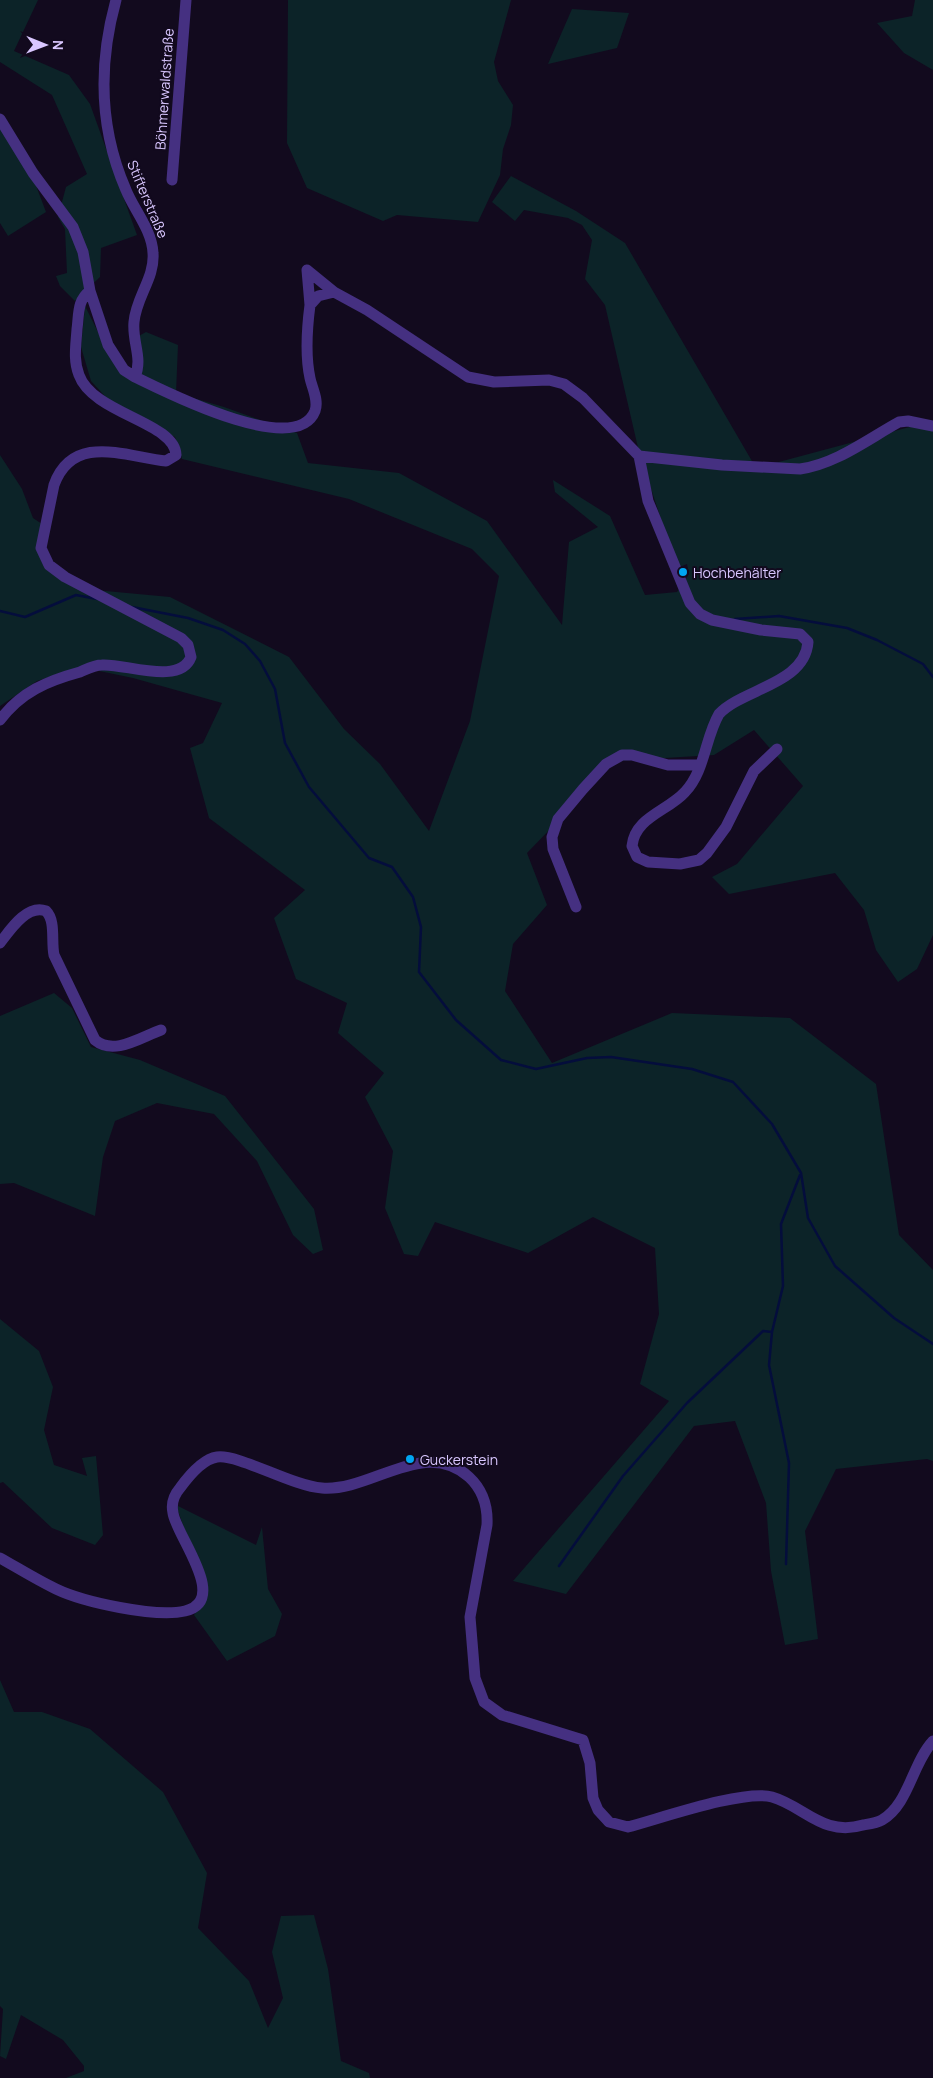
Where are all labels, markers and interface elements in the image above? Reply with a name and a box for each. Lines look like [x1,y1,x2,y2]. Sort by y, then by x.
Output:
north arrow [20,20,70,70]
street label: Böhmerwaldstraße [150,28,178,150]
text: N [49,40,68,50]
street label: Stifterstraße [123,157,173,241]
place label: Hochbehälter [693,563,781,582]
marker: Hochbehälter [677,566,689,578]
place label: Guckerstein [420,1450,498,1469]
marker: Guckerstein [404,1453,416,1465]

